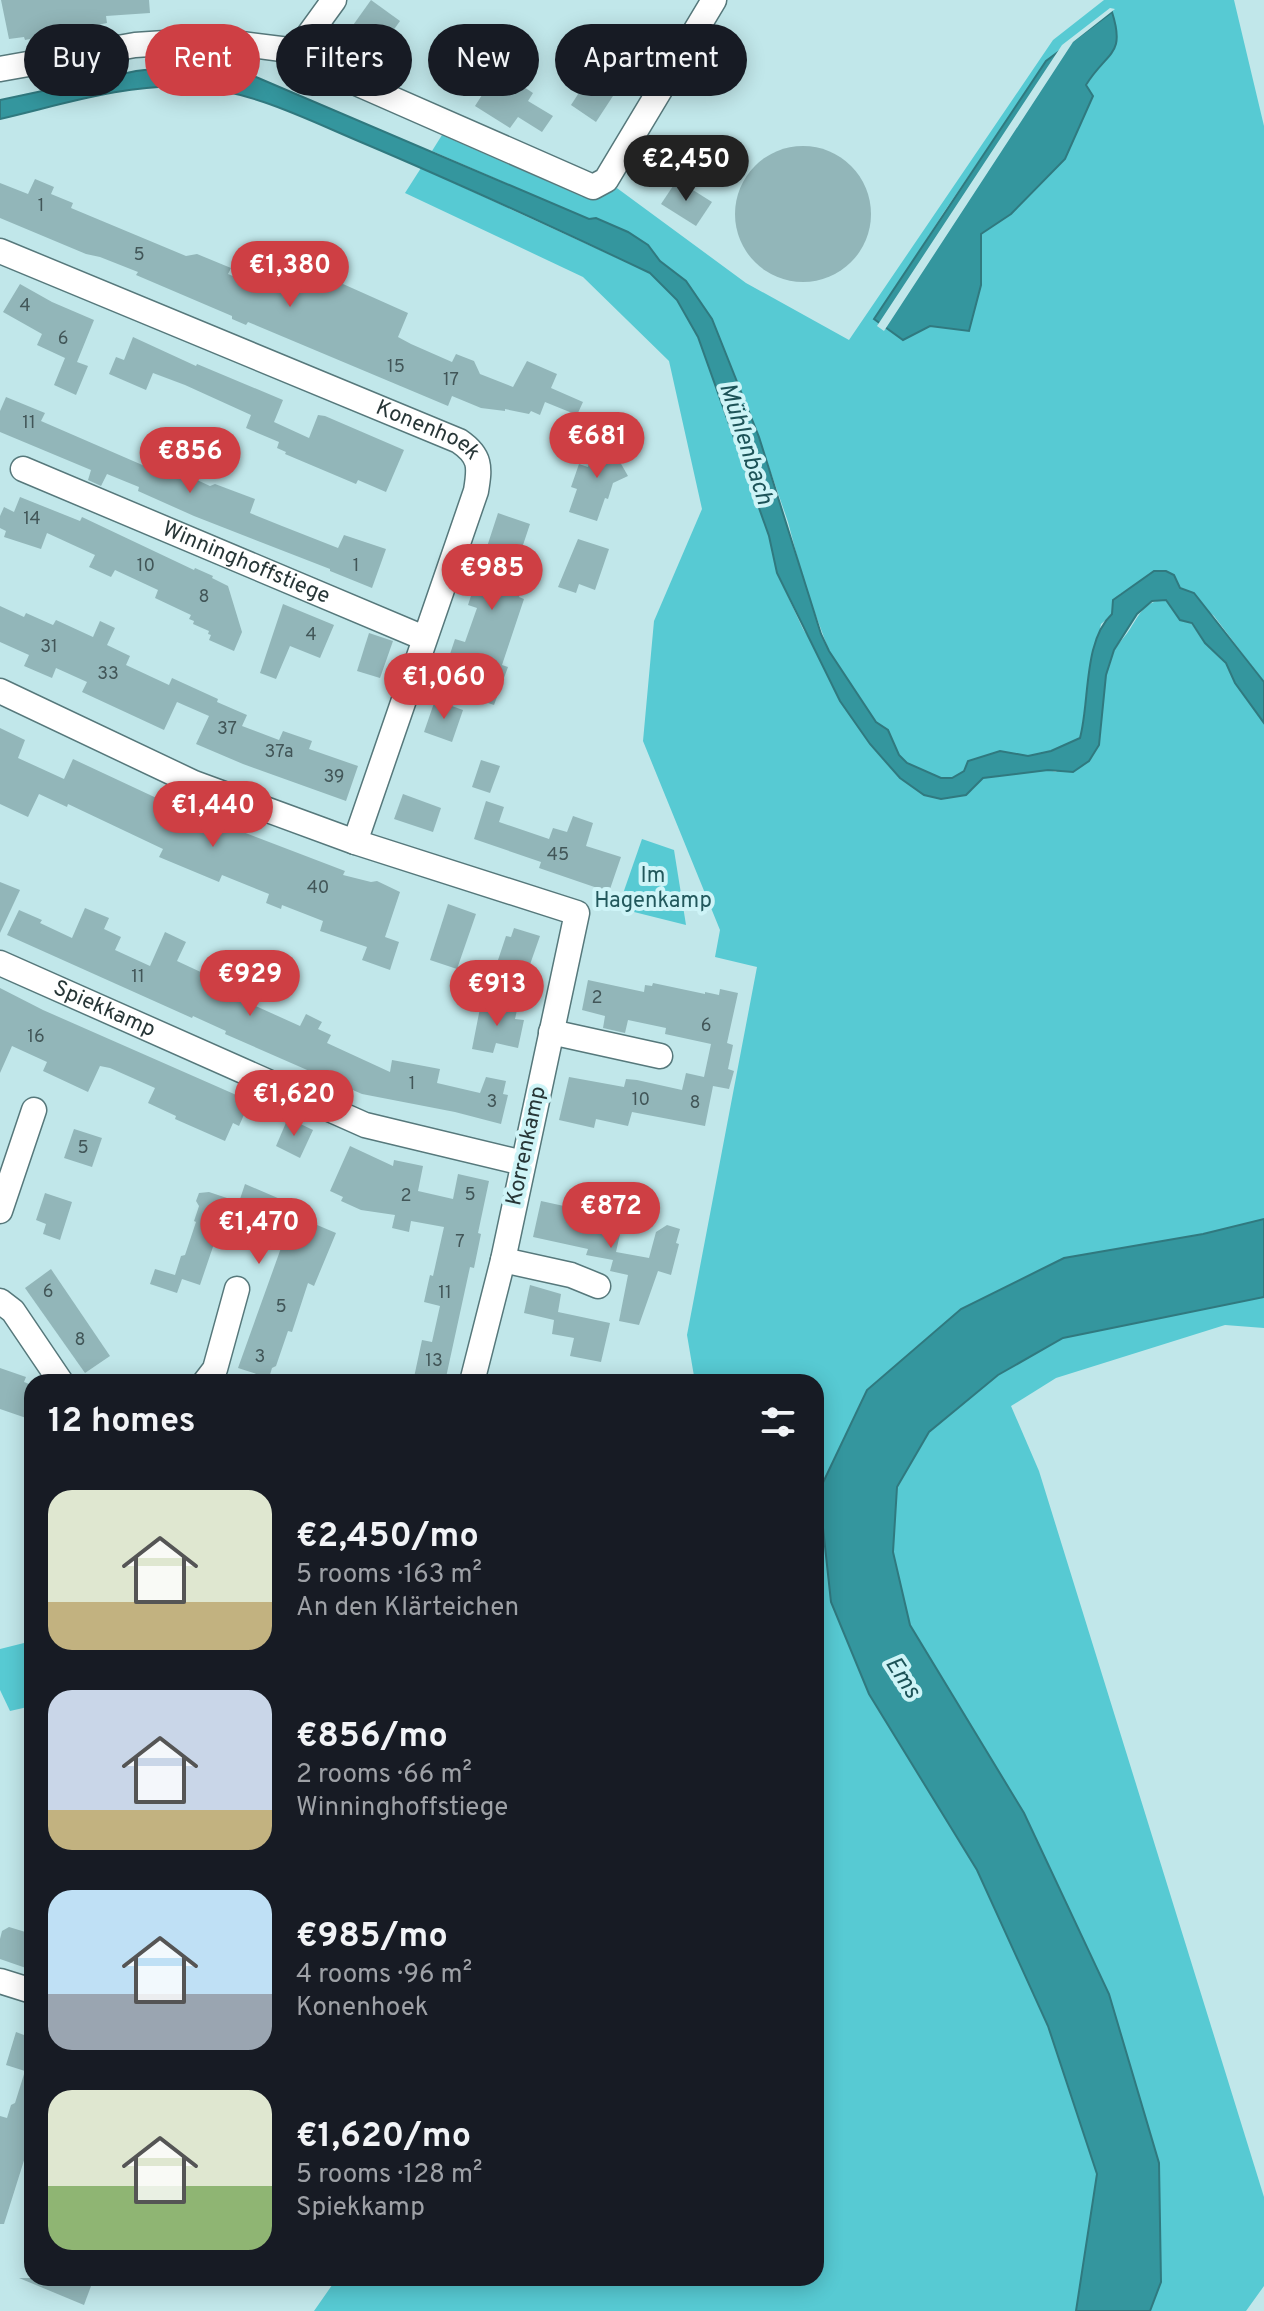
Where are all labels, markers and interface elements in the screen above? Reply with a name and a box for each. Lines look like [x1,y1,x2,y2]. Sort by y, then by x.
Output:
chip: Buy [24,24,129,96]
chip: Rent [145,24,260,96]
chip: Filters [276,24,412,96]
chip: New [428,24,539,96]
chip: Apartment [555,24,747,96]
pin: €2,450 [621,135,751,203]
text: €2,450 [642,144,730,177]
house number: 1 [38,195,44,218]
pin: €1,380 [225,241,355,309]
house number: 5 [133,244,145,267]
text: €1,380 [249,250,331,283]
house number: 4 [19,295,31,318]
house number: 6 [58,328,68,351]
house number: 15 [387,356,405,379]
house number: 17 [443,369,459,392]
water label: Mühlenbach [711,379,779,509]
street label: Konenhoek [372,395,486,465]
house number: 11 [22,412,36,435]
pin: €681 [550,412,644,480]
text: €681 [567,421,627,454]
pin: €856 [143,427,237,495]
text: €856 [158,436,222,469]
house number: 14 [23,508,41,531]
street label: Winninghoffstiege [158,516,334,610]
pin: €985 [445,544,539,612]
text: €985 [460,553,524,586]
house number: 10 [137,555,155,578]
house number: 1 [353,555,359,578]
house number: 8 [199,586,210,609]
house number: 4 [305,624,317,647]
house number: 31 [40,636,58,659]
pin: €1,060 [379,653,509,721]
text: €1,060 [402,662,486,695]
house number: 33 [97,663,119,686]
house number: 37 [217,718,237,741]
house number: 37a [265,741,293,764]
house number: 39 [323,766,345,789]
pin: €1,440 [148,781,278,849]
text: €1,440 [171,790,255,823]
house number: 45 [547,844,569,867]
park label: Im Hagenkamp [594,863,712,915]
house number: 40 [307,877,329,900]
pin: €929 [203,950,297,1018]
text: €929 [218,959,282,992]
pin: €913 [450,960,544,1028]
house number: 11 [131,966,145,989]
text: €913 [468,969,526,1002]
street label: Spiekkamp [49,975,160,1044]
house number: 2 [591,987,603,1010]
house number: 6 [701,1015,711,1038]
house number: 16 [27,1026,45,1049]
pin: €1,620 [229,1070,359,1138]
house number: 1 [409,1073,415,1096]
text: €1,620 [253,1079,335,1112]
street label: Korrenkamp [501,1084,553,1208]
house number: 10 [632,1089,650,1112]
house number: 3 [487,1091,497,1114]
house number: 8 [690,1092,701,1115]
house number: 5 [77,1137,89,1160]
pin: €872 [564,1182,658,1250]
house number: 5 [464,1184,476,1207]
house number: 2 [400,1185,412,1208]
text: €872 [580,1191,642,1224]
pin: €1,470 [194,1198,324,1266]
text: €1,470 [218,1207,300,1240]
house number: 7 [455,1231,465,1254]
house number: 6 [43,1281,53,1304]
house number: 11 [438,1282,452,1305]
house number: 5 [275,1296,287,1319]
house number: 8 [75,1329,86,1352]
house number: 3 [255,1346,265,1369]
house number: 13 [425,1350,443,1373]
icon: filters [756,1400,800,1444]
text: 12 homes [48,1401,195,1444]
text: €2,450/mo [296,1516,479,1559]
icon: home [112,1522,208,1618]
text: 5 rooms · 163 m² [296,1559,482,1592]
text: An den Klärteichen [296,1592,519,1625]
water label: Ems [877,1651,927,1706]
text: €856/mo [296,1716,448,1759]
icon: home [112,1722,208,1818]
text: 2 rooms · 66 m² [296,1759,472,1792]
text: Winninghoffstiege [296,1792,508,1825]
text: €985/mo [296,1916,448,1959]
icon: home [112,1922,208,2018]
text: 4 rooms · 96 m² [296,1959,472,1992]
text: Konenhoek [296,1992,429,2025]
text: €1,620/mo [296,2116,471,2159]
icon: home [112,2122,208,2218]
text: 5 rooms · 128 m² [296,2159,483,2192]
text: Spiekkamp [296,2192,425,2225]

